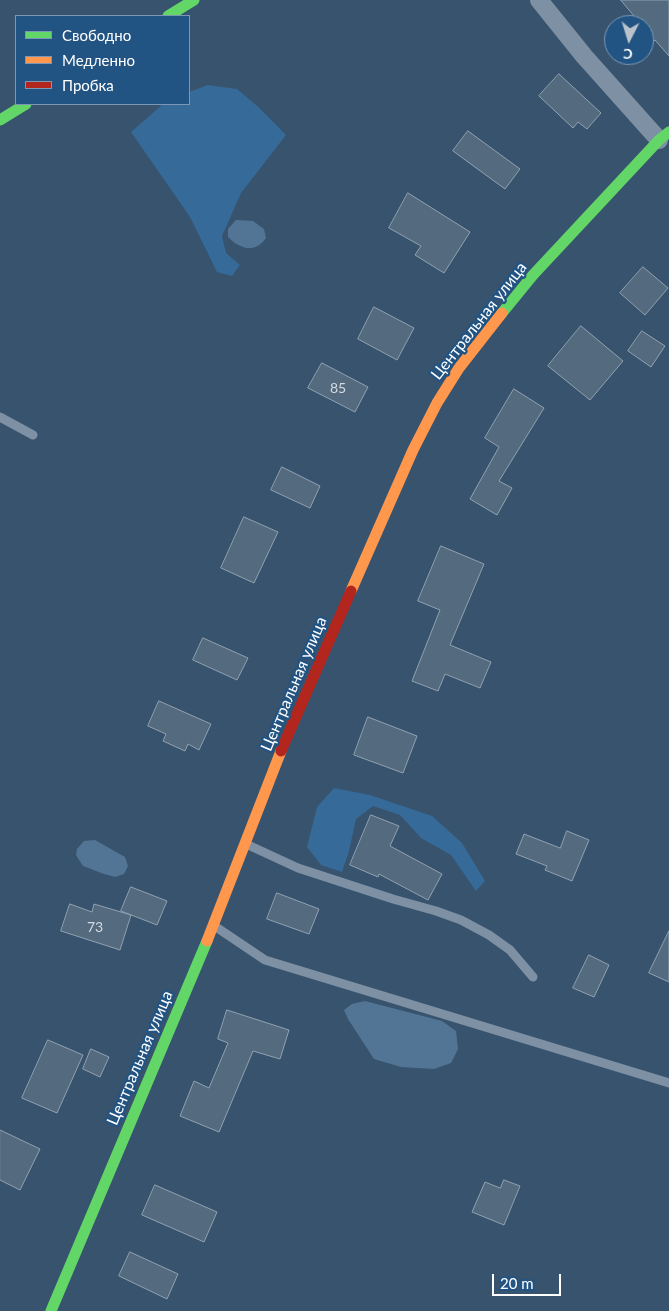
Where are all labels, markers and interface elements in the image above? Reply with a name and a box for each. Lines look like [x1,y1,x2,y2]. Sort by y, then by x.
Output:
legend [15,15,190,105]
north arrow [604,15,654,65]
text: Свободно [62,26,131,44]
text: С [622,46,633,63]
text: Медленно [62,51,135,69]
text: Пробка [62,76,114,94]
street label: Центральная улица [427,258,531,384]
house number: 85 [330,380,346,396]
street label: Центральная улица [257,614,331,754]
house number: 73 [87,919,103,935]
street label: Центральная улица [103,988,177,1128]
scale bar [494,1264,563,1296]
text: 20 m [500,1274,534,1292]

